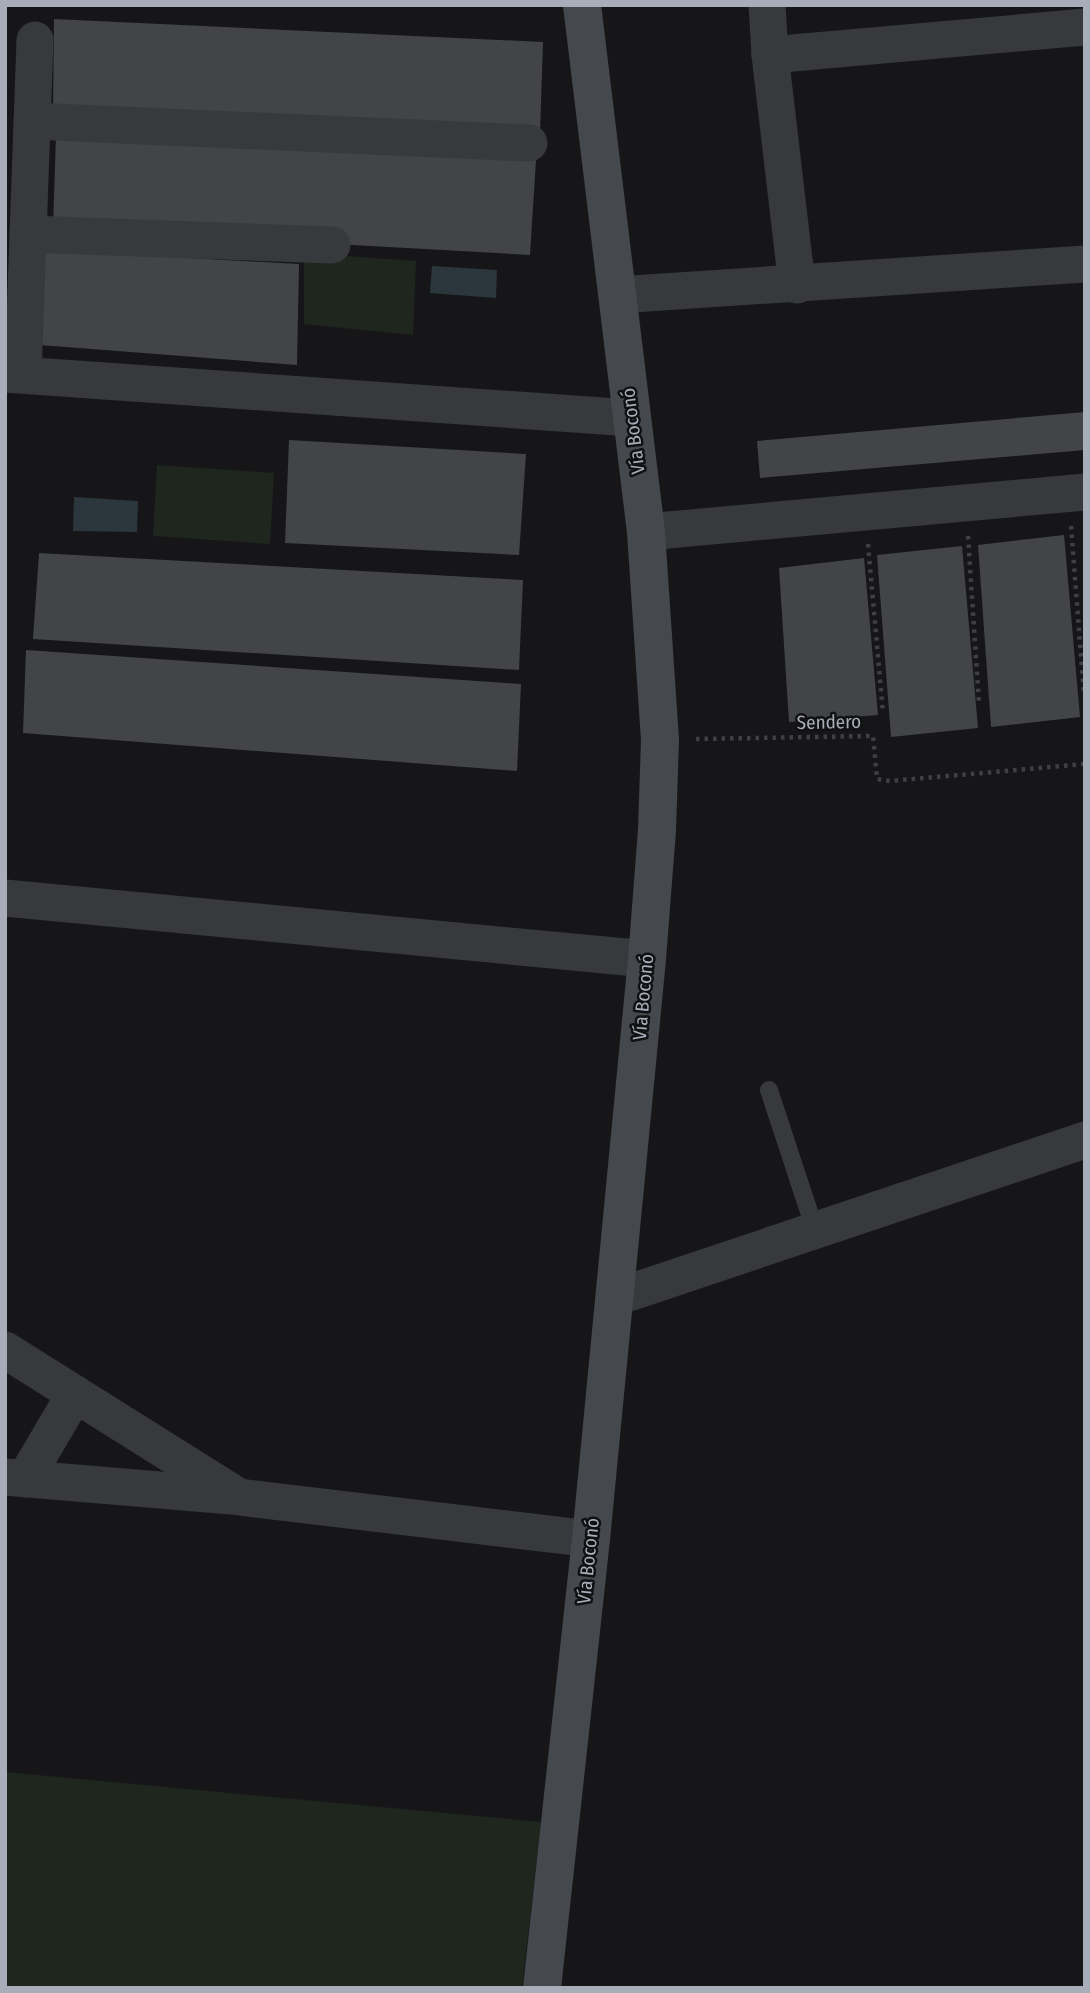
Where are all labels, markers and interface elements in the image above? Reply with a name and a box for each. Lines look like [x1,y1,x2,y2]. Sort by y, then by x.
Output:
street label: Vía Boconó [616,387,650,475]
street label: Sendero [797,710,861,734]
street label: Vía Boconó [628,953,658,1041]
street label: Vía Boconó [572,1517,604,1605]

